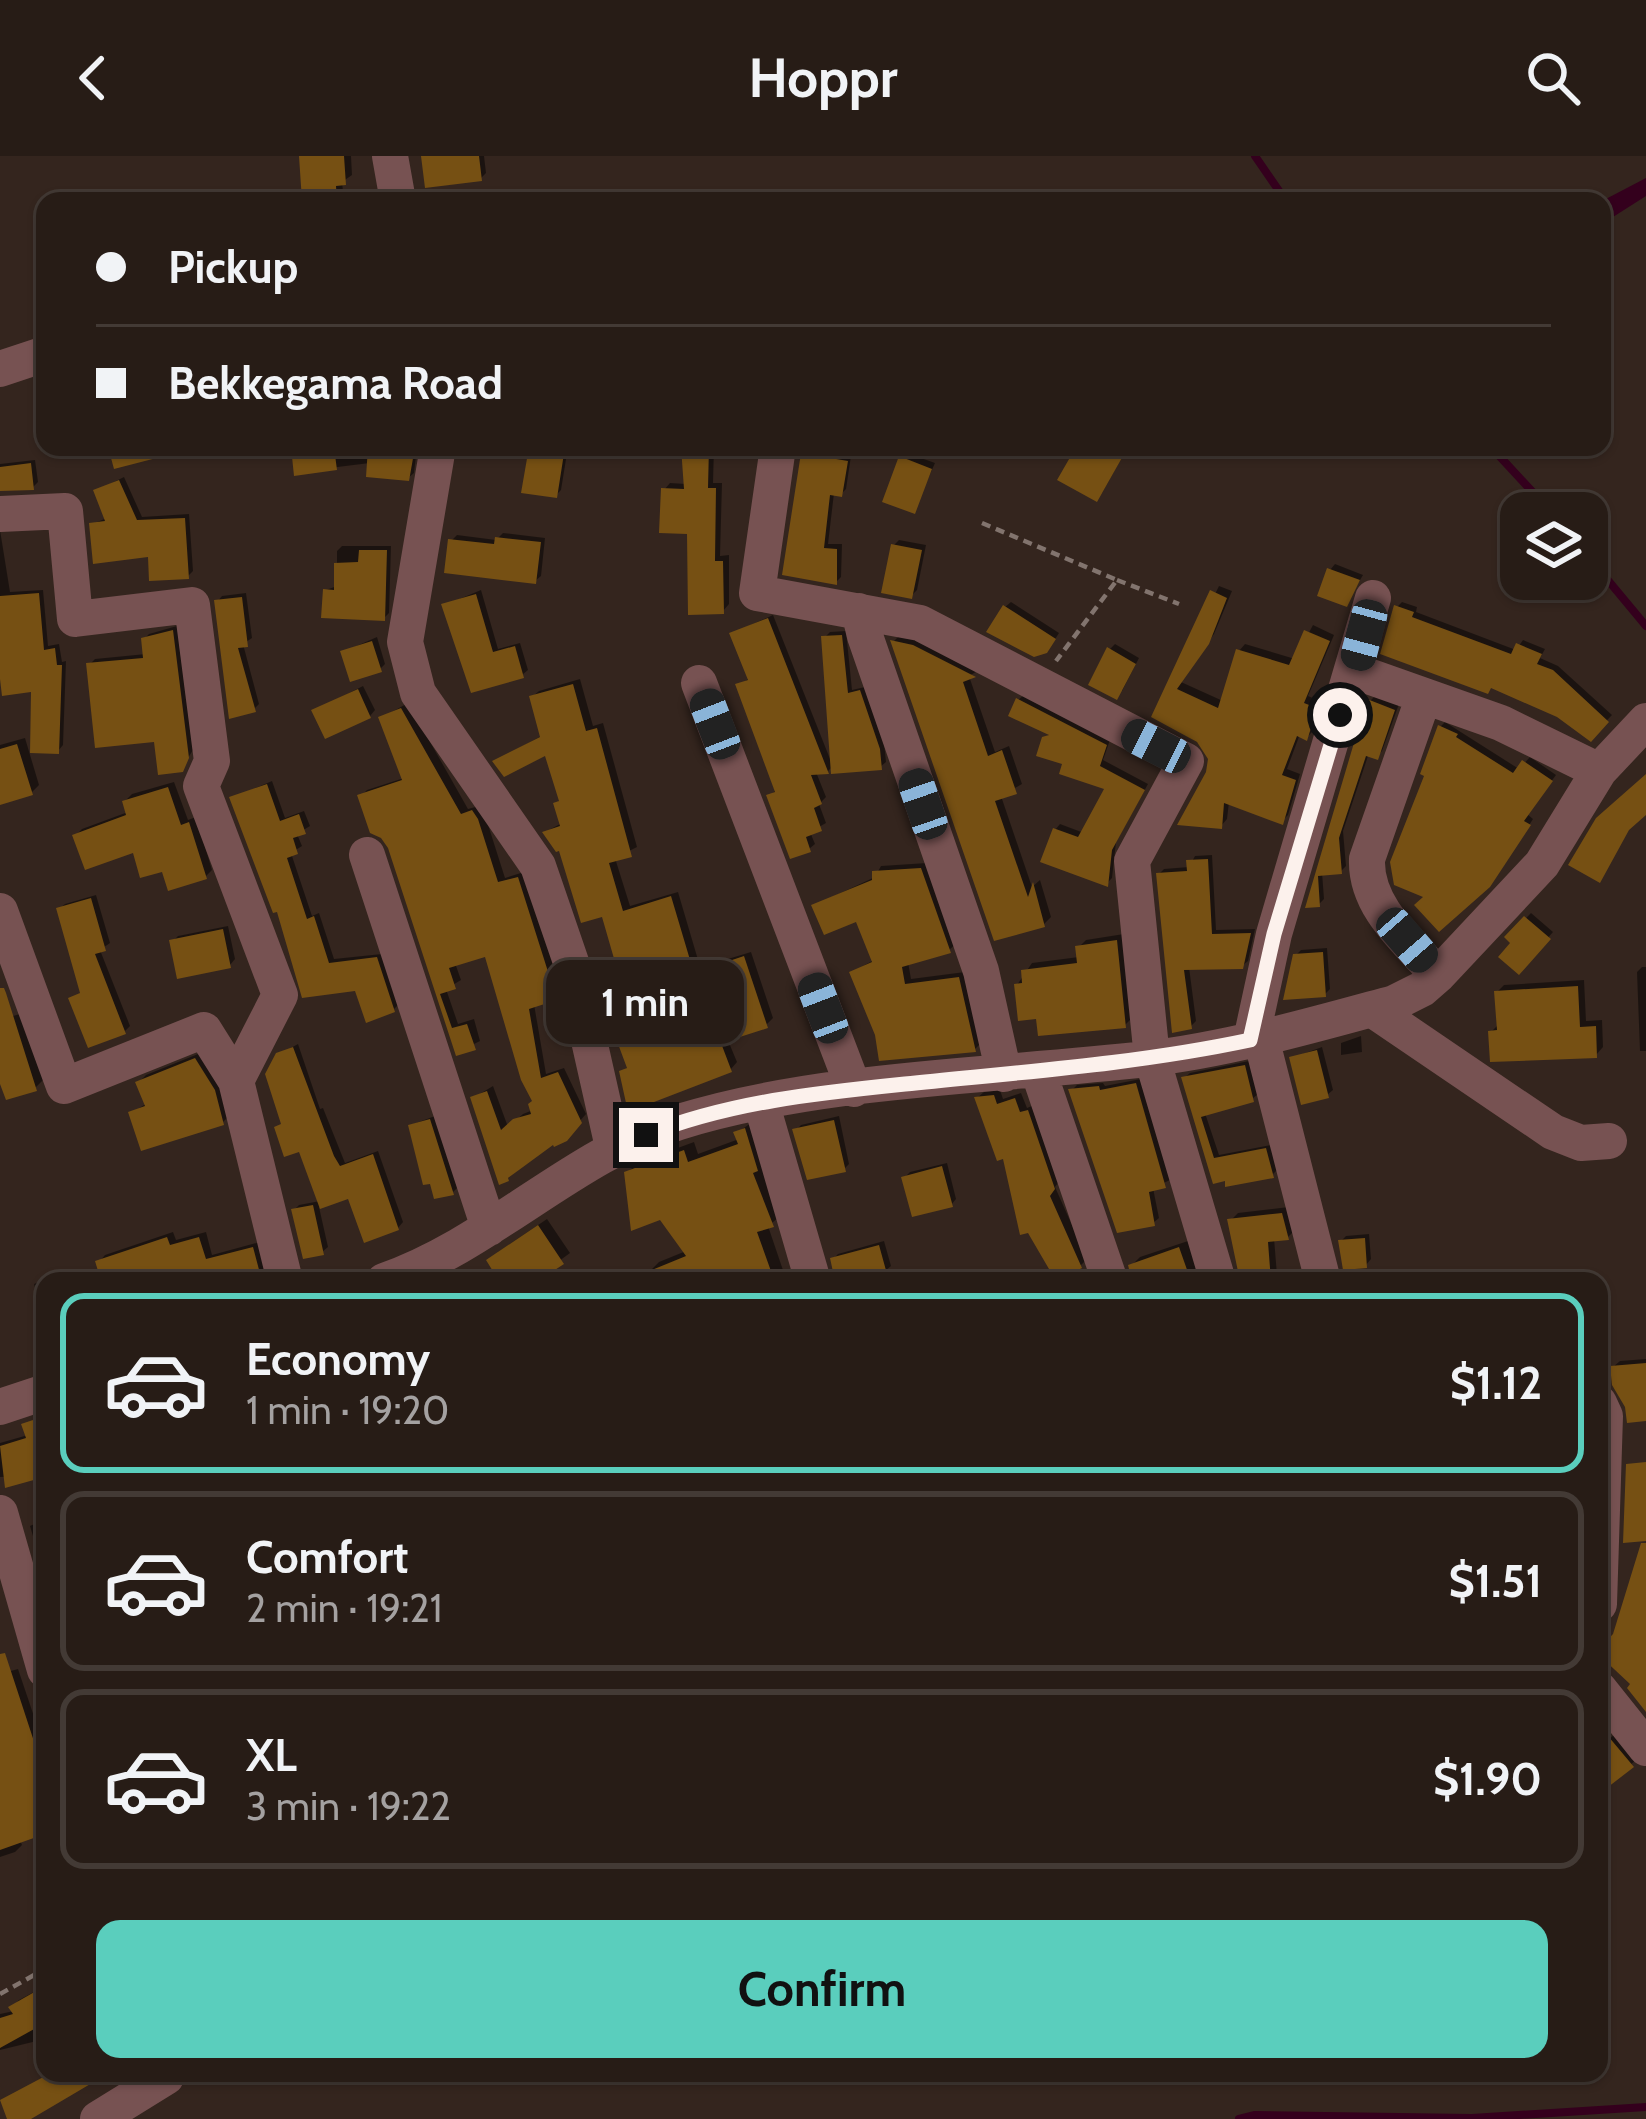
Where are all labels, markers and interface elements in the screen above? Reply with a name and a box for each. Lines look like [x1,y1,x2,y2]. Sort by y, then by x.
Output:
icon: back [60,45,126,111]
text: Hoppr [748,45,898,111]
icon: search [1520,45,1586,111]
text: Pickup [168,240,298,294]
text: Bekkegama Road [168,356,503,410]
map controls [1500,492,1608,600]
button: layers [1500,492,1608,600]
car [1337,596,1391,674]
car [685,684,745,764]
route start [1313,688,1367,742]
car [1116,714,1196,778]
car [894,764,952,844]
car [1370,901,1444,979]
callout: 1 min [547,961,745,1045]
car [793,968,853,1048]
text: 1 min [601,978,689,1026]
route end [619,1108,673,1162]
icon: car [102,1329,210,1437]
text: Economy [246,1332,430,1386]
text: $1.12 [1450,1356,1542,1410]
text: 1 min · 19:20 [246,1386,449,1434]
icon: car [102,1527,210,1635]
text: Comfort [246,1530,409,1584]
text: $1.51 [1449,1554,1542,1608]
text: 2 min · 19:21 [246,1584,442,1632]
icon: car [102,1725,210,1833]
text: XL [246,1728,297,1782]
text: $1.90 [1433,1752,1542,1806]
text: 3 min · 19:22 [246,1782,451,1830]
button: Confirm [96,1920,1548,2058]

